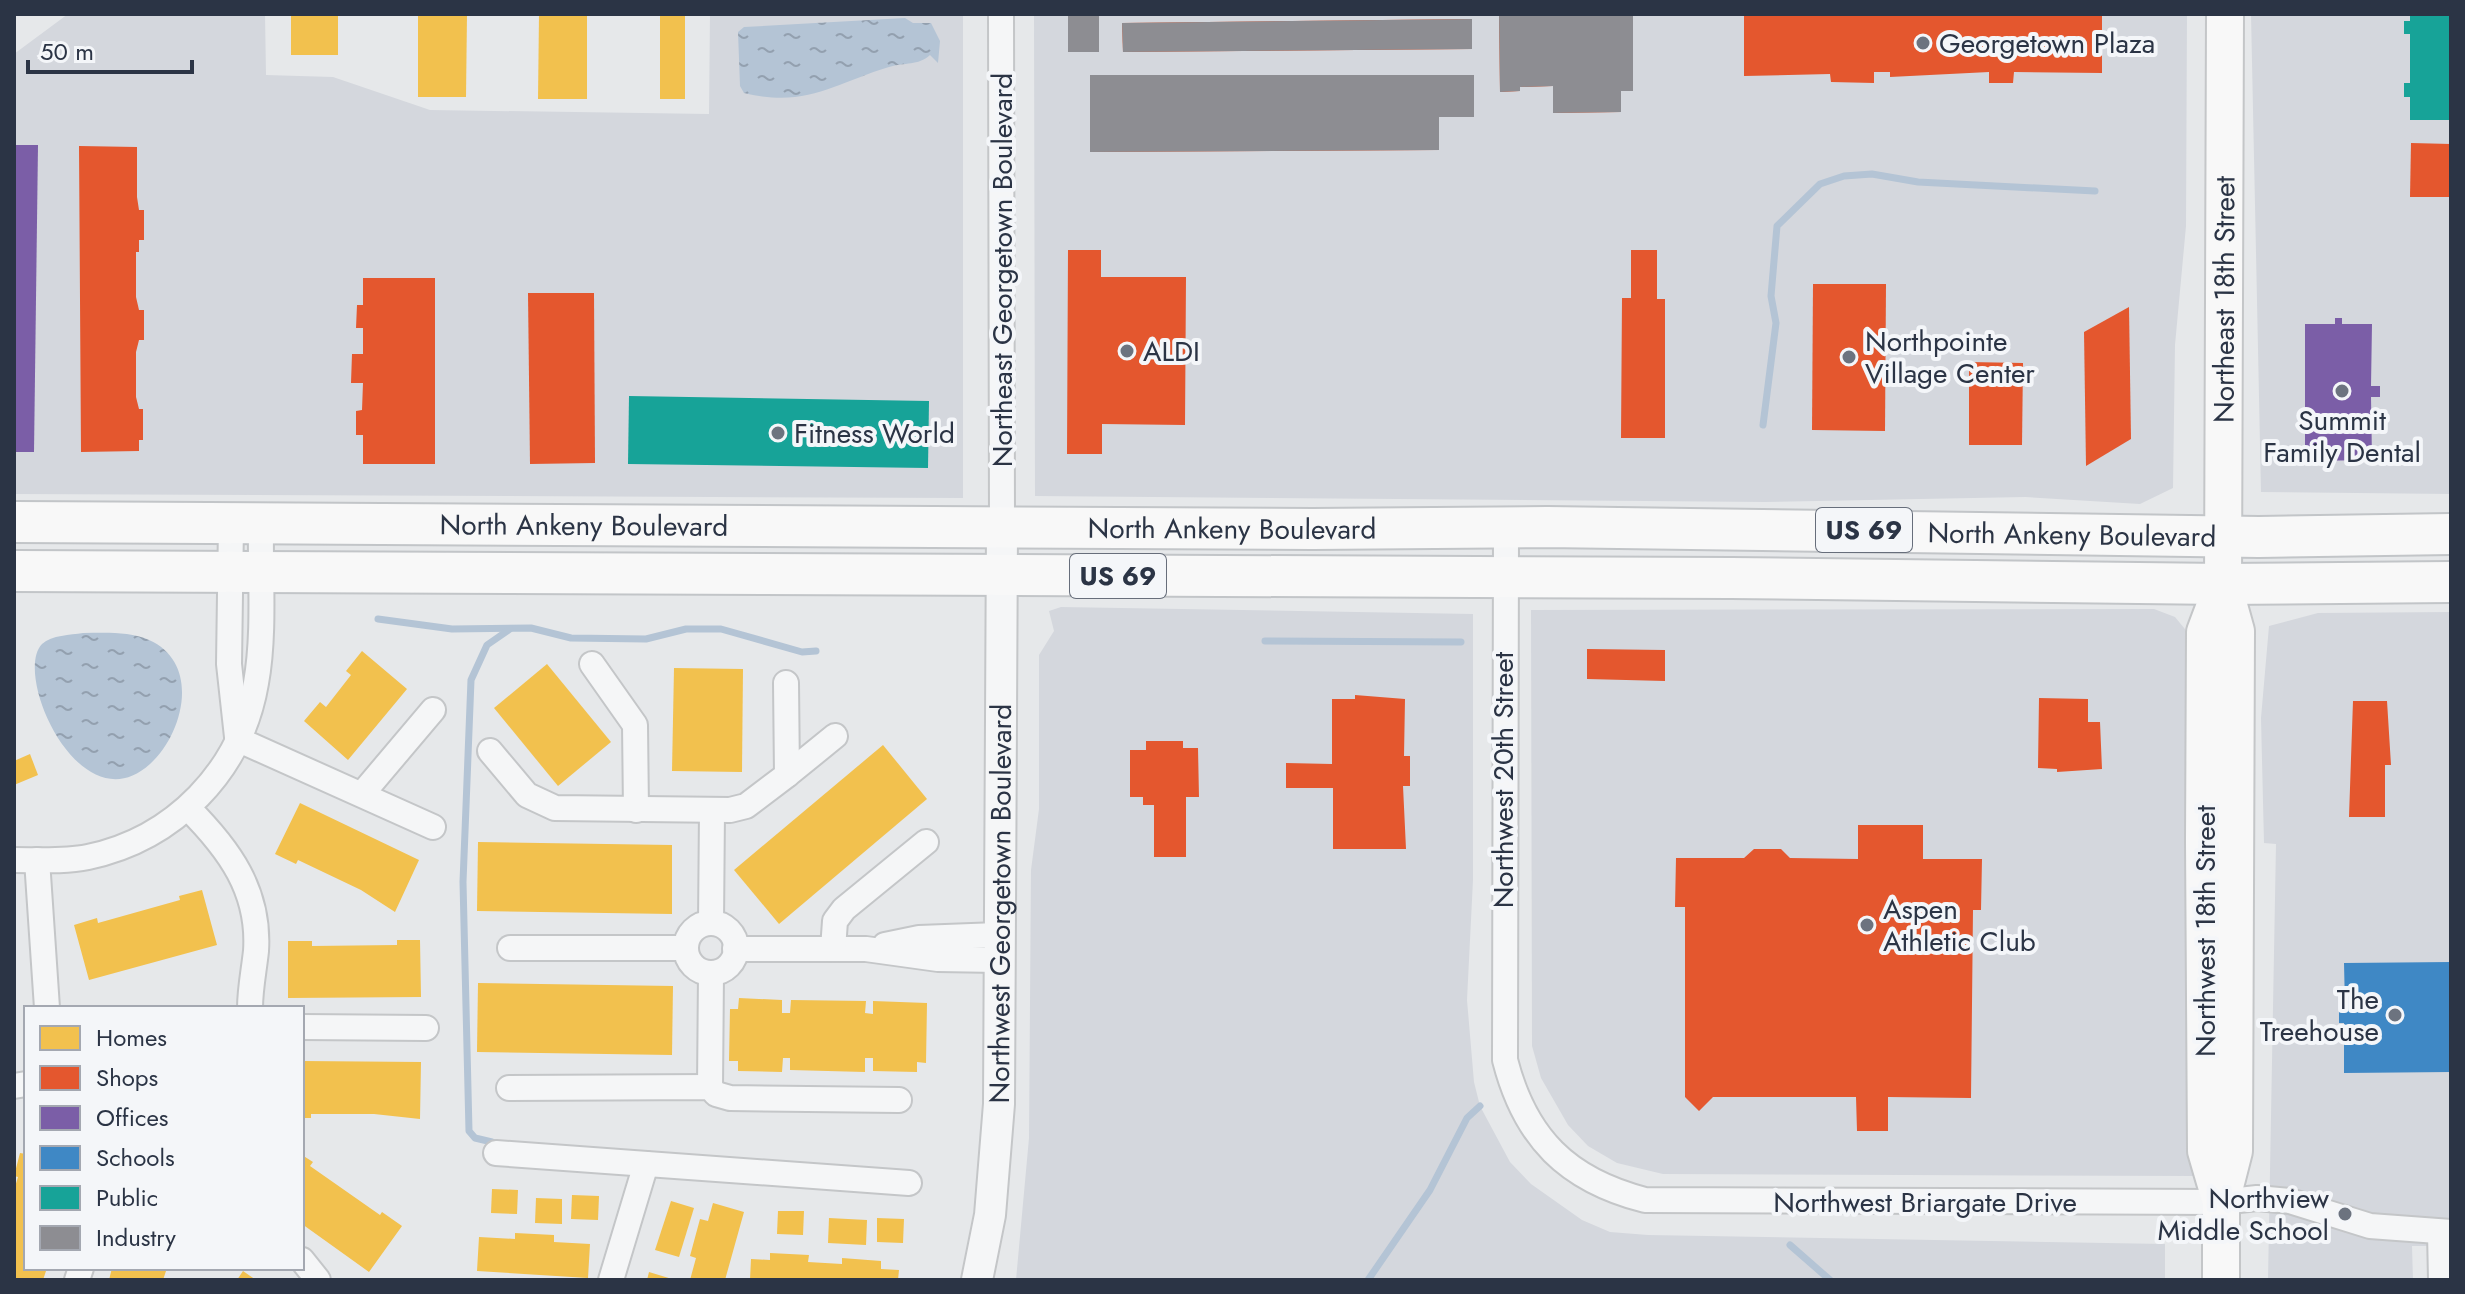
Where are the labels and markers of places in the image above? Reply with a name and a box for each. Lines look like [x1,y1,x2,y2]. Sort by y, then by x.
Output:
place label: Georgetown Plaza [1939,23,2155,64]
marker: Georgetown Plaza [1914,34,1932,52]
place label: Northpointe Village Center [1865,321,2035,394]
place label: ALDI [1143,331,1200,372]
marker: ALDI [1118,342,1136,360]
marker: Northpointe Village Center [1840,348,1858,366]
marker: Summit Family Dental [2333,382,2351,400]
place label: Summit Family Dental [2263,400,2421,473]
place label: Fitness World [794,413,955,454]
marker: Fitness World [769,424,787,442]
place label: Aspen Athletic Club [1883,889,2036,962]
marker: Aspen Athletic Club [1858,916,1876,934]
place label: The Treehouse [2260,979,2379,1052]
marker: The Treehouse [2386,1006,2404,1024]
place label: Northview Middle School [2157,1178,2329,1251]
marker: Northview Middle School [2336,1205,2354,1223]

